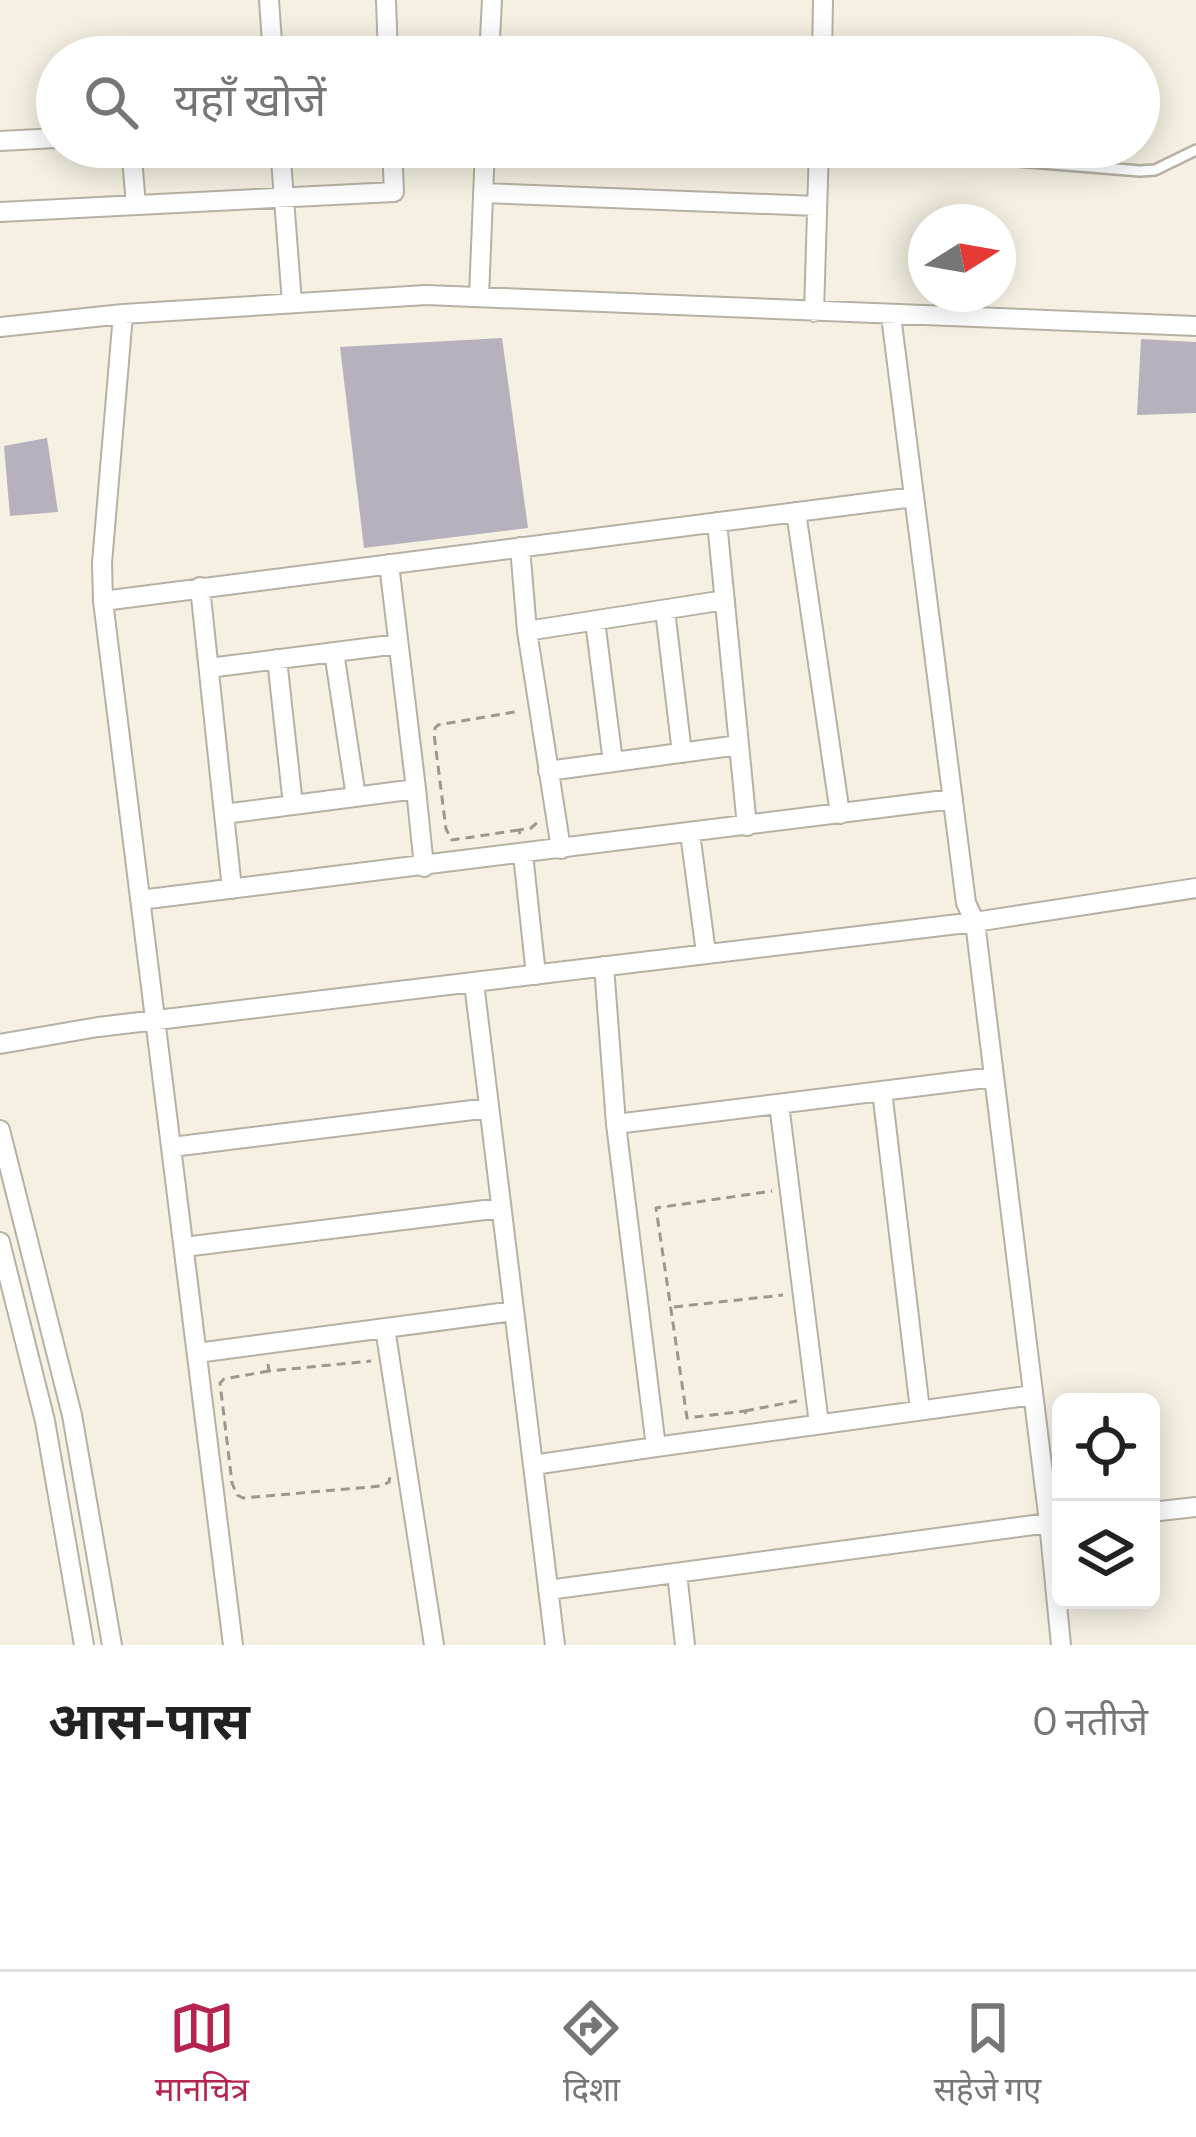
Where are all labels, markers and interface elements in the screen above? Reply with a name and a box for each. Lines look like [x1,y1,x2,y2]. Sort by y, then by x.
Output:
search box [36,36,1160,168]
icon: search [78,69,144,135]
text: यहाँ खोजें [174,70,326,125]
north arrow [908,204,1016,312]
map controls [1052,1393,1160,1609]
button: locate [1052,1393,1160,1501]
button: layers [1052,1501,1160,1609]
text: आस-पास [48,1687,250,1750]
text: 0 नतीजे [1032,1695,1148,1743]
tab: मानचित्र [155,1995,249,2114]
tab: दिशा [558,1995,624,2114]
tab: सहेजे गए [934,1995,1041,2114]

